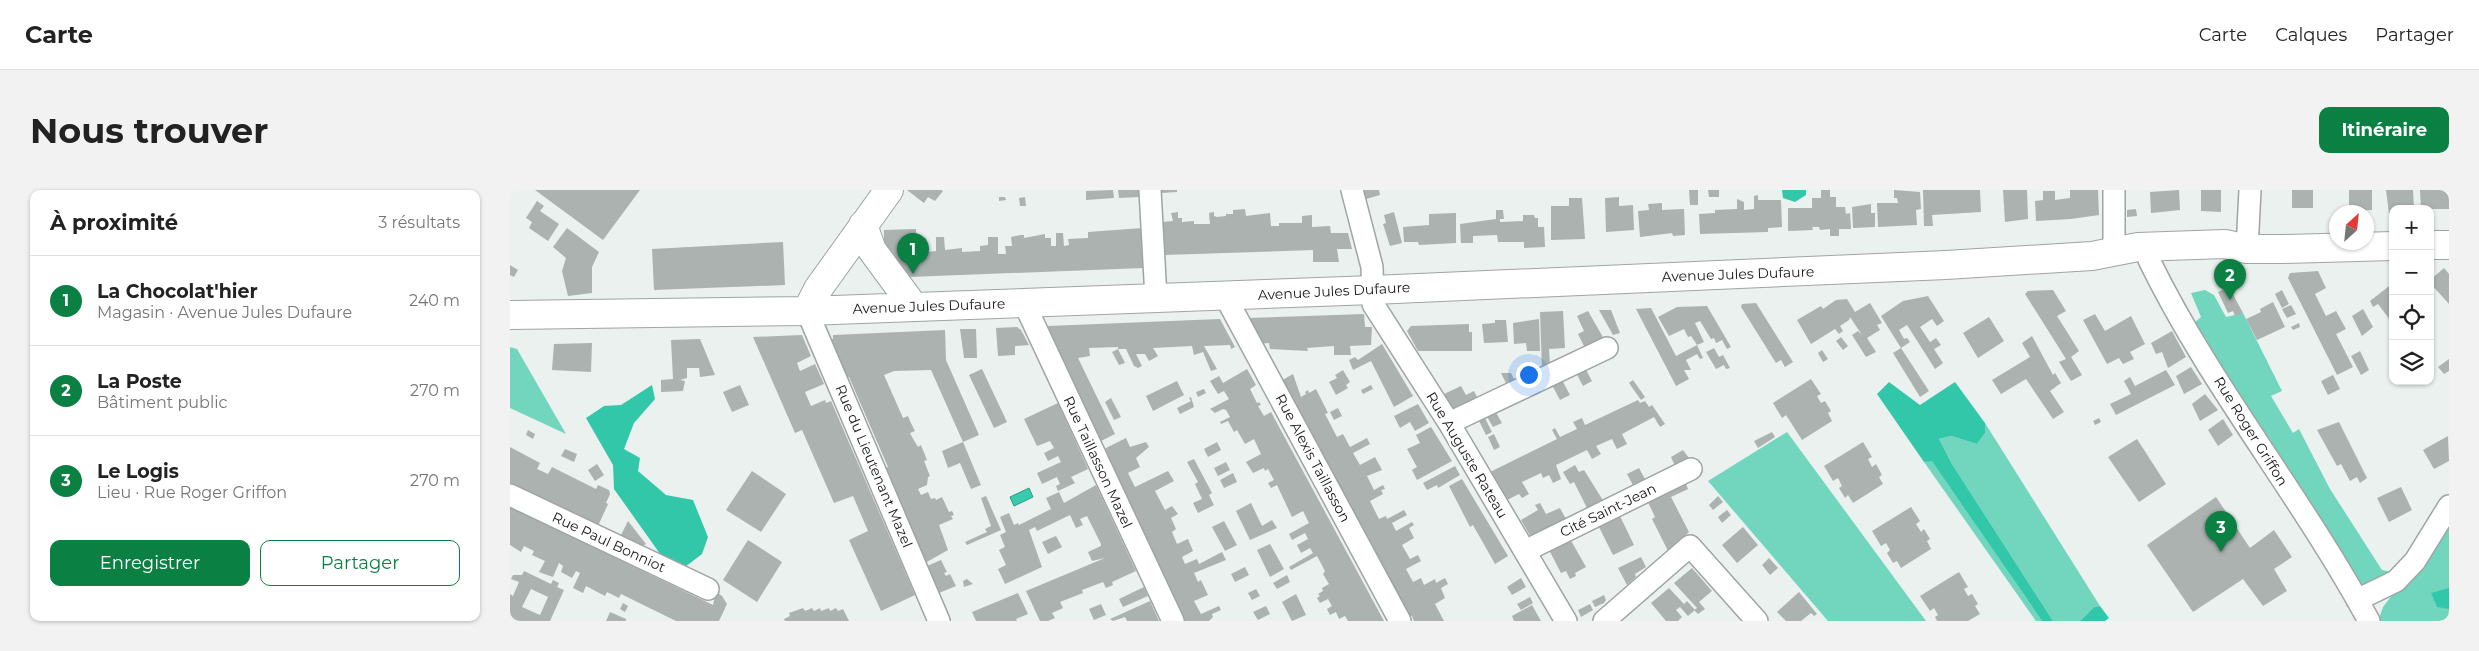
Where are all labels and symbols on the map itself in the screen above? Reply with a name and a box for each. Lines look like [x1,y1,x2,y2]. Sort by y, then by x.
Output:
north arrow [2329,205,2374,250]
pin: 1 [897,233,929,274]
pin: 2 [2214,259,2246,300]
street label: Avenue Jules Dufaure [1661,262,1815,286]
street label: Avenue Jules Dufaure [1257,278,1411,304]
street label: Avenue Jules Dufaure [852,294,1006,318]
your location [1516,362,1542,388]
street label: Rue Roger Griffon [2210,373,2292,489]
street label: Rue du Lieutenant Mazel [831,382,917,550]
street label: Rue Auguste Rateau [1422,389,1512,521]
street label: Rue Alexis Taillasson [1272,391,1354,525]
street label: Rue Taillasson Mazel [1060,393,1136,531]
street label: Cité Saint-Jean [1557,479,1659,541]
street label: Rue Paul Bonniot [549,508,669,576]
pin: 3 [2205,511,2237,552]

